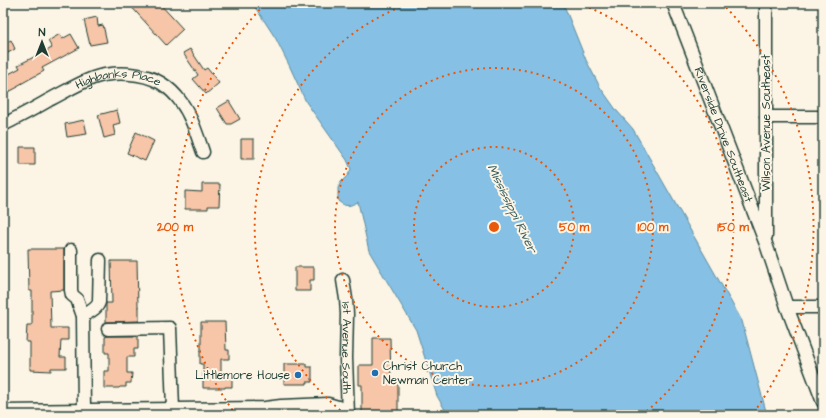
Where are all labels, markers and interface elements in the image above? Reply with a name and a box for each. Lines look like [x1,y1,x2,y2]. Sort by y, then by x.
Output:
north arrow [22,22,62,62]
text: N [39,25,46,40]
street label: Wilson Avenue Southeast [758,54,775,192]
street label: Highbanks Place [72,65,165,94]
street label: Riverside Drive Southeast [689,65,757,205]
water label: Mississippi River [483,161,542,257]
text: 200 m [156,219,194,236]
text: 50 m [559,219,590,236]
text: 100 m [638,219,669,236]
text: 150 m [717,219,750,236]
centre of rings [487,220,501,234]
street label: 1st Avenue South [337,301,355,394]
place label: Christ Church Newman Center [383,358,472,389]
place label: Littlemore House [195,367,291,384]
marker: Christ Church Newman Center [370,368,380,378]
marker: Littlemore House [293,370,303,380]

